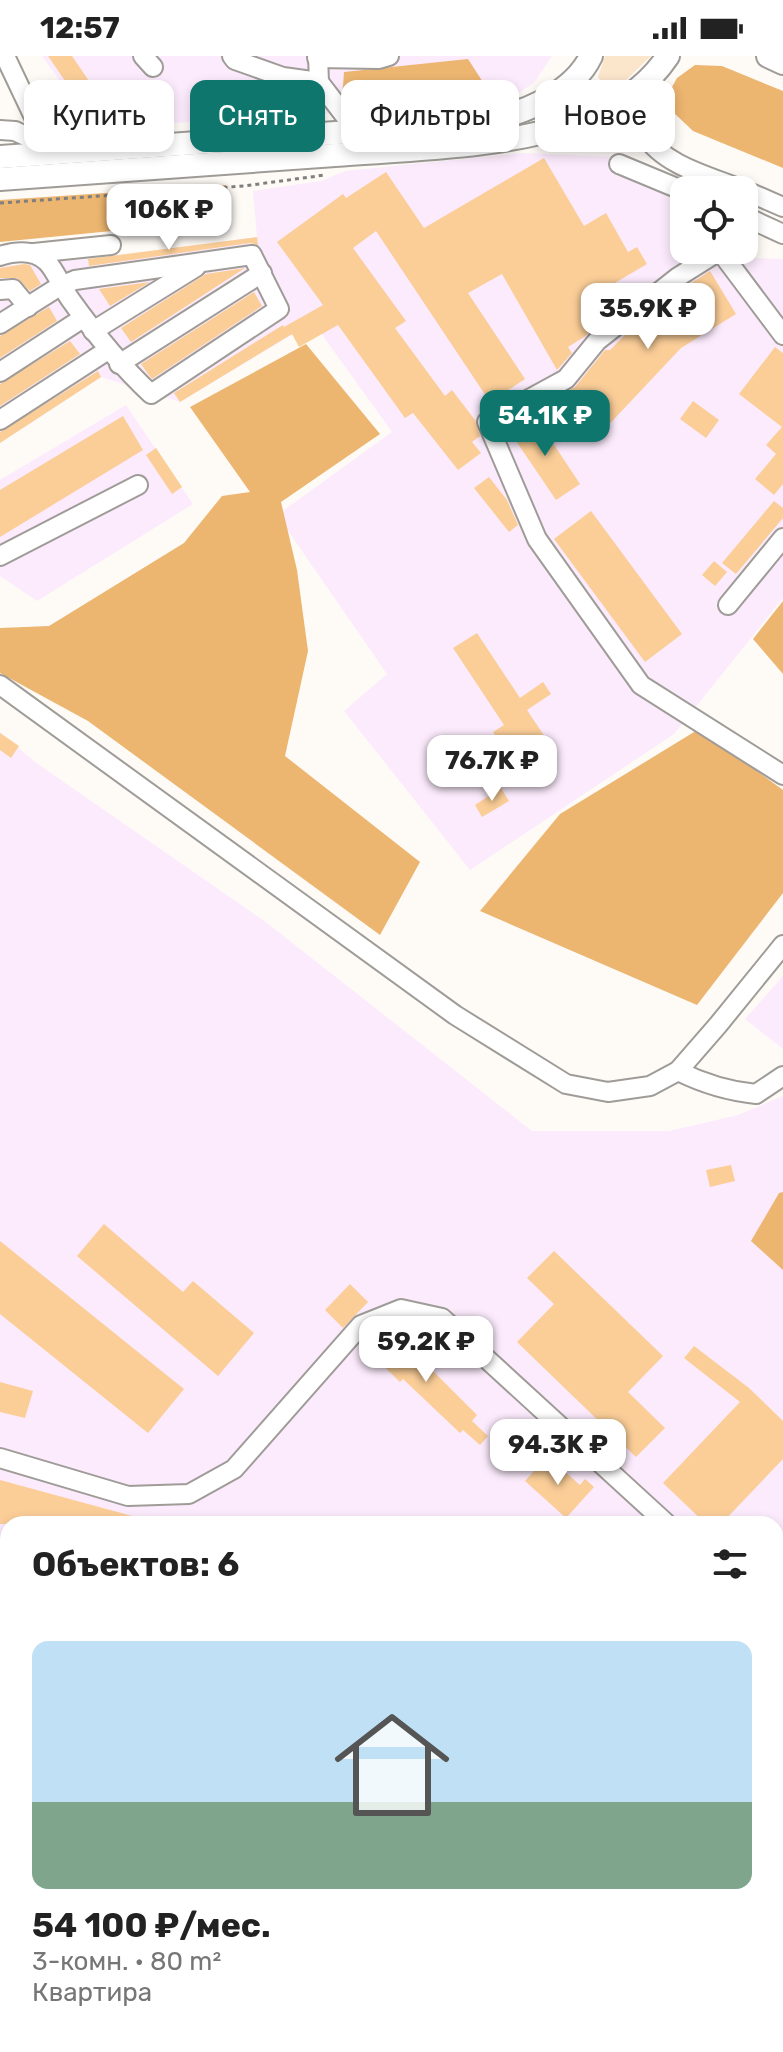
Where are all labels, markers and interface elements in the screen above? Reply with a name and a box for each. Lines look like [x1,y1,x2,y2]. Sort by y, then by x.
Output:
text: 12:57 [40,10,120,46]
chip: Купить [24,80,174,152]
chip: Снять [190,80,325,152]
chip: Фильтры [341,80,519,152]
chip: Новое [535,80,675,152]
map controls [670,176,758,264]
button: locate [670,176,758,264]
pin: 106K ₽ [104,184,234,252]
text: 106K ₽ [125,194,213,225]
pin: 35.9K ₽ [574,283,722,351]
text: 35.9K ₽ [599,293,697,324]
pin: 54.1K ₽ [471,390,619,458]
text: 54.1K ₽ [498,400,592,431]
pin: 76.7K ₽ [418,735,566,803]
text: 76.7K ₽ [445,745,539,776]
pin: 59.2K ₽ [352,1316,500,1384]
text: 59.2K ₽ [377,1326,475,1357]
pin: 94.3K ₽ [484,1419,632,1487]
text: 94.3K ₽ [508,1429,608,1460]
icon: filters [708,1542,752,1586]
text: Объектов: 6 [32,1544,239,1585]
icon: home [320,1693,464,1837]
text: 54 100 ₽/мес. [32,1905,271,1946]
text: 3-комн. · 80 m² [32,1946,221,1977]
text: Квартира [32,1977,152,2008]

